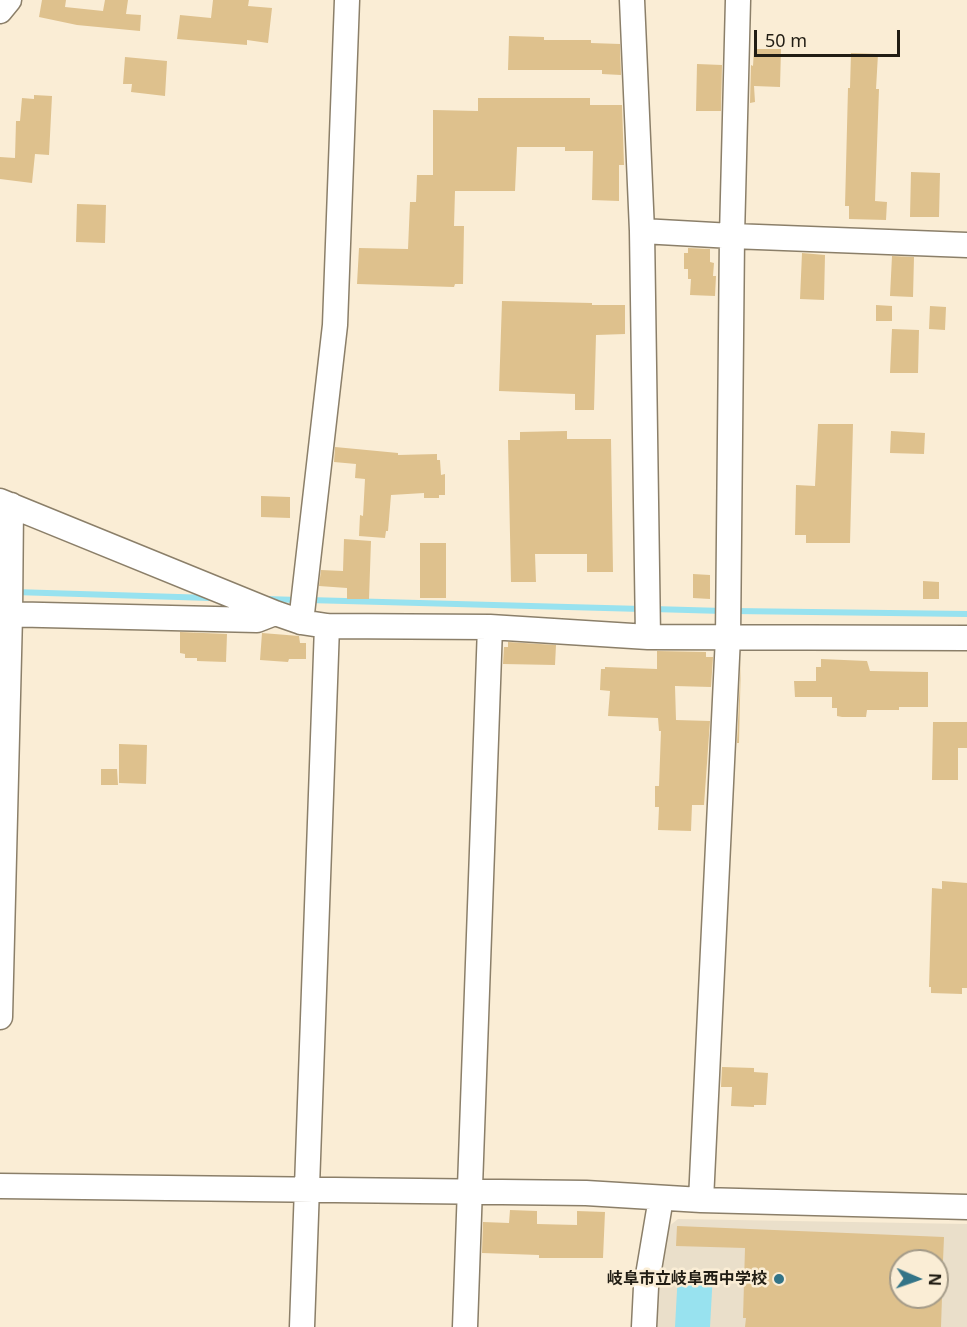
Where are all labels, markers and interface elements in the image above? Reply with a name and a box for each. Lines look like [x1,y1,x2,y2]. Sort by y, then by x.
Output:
scale bar [757,18,902,56]
text: 50 m [765,28,807,52]
north arrow [889,1249,949,1309]
place label: 岐阜市立岐阜西中学校 [607,1269,767,1289]
marker: 岐阜市立岐阜西中学校 [772,1272,786,1286]
text: N [924,1273,946,1286]

